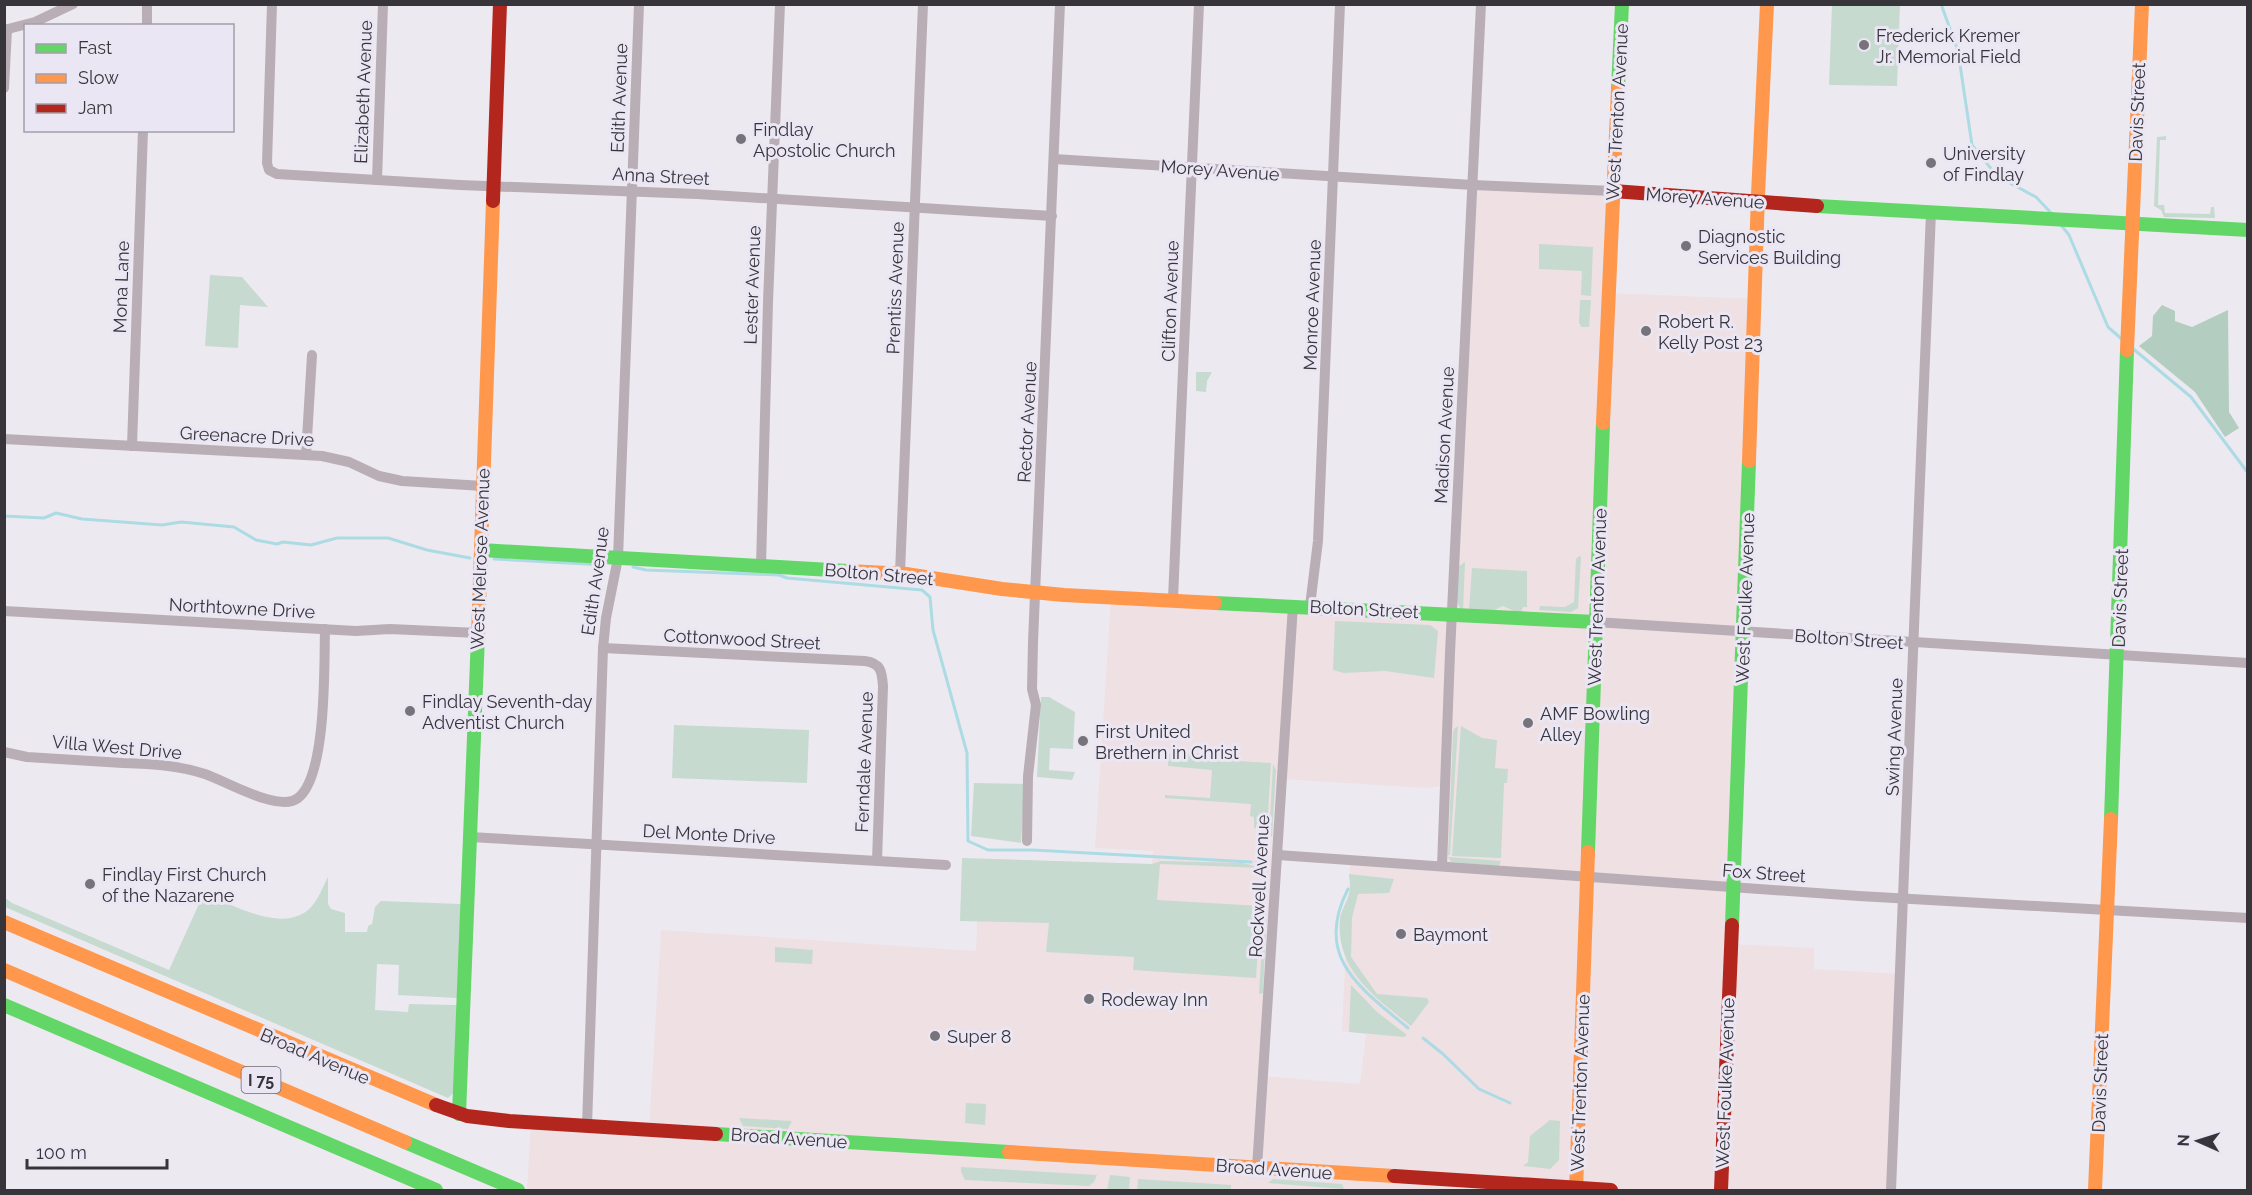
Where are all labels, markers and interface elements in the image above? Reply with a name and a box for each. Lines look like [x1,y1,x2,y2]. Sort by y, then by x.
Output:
street label: Elizabeth Avenue [350,19,376,164]
street label: West Trenton Avenue [1602,22,1632,201]
legend [24,24,234,132]
place label: Frederick Kremer Jr. Memorial Field [1876,25,2021,67]
text: Fast [78,37,112,58]
marker: Frederick Kremer Jr. Memorial Field [1857,38,1871,52]
street label: Edith Avenue [607,42,631,153]
street label: Davis Street [2125,62,2149,162]
text: Slow [78,67,119,88]
text: Jam [78,97,113,118]
place label: Findlay Apostolic Church [753,119,896,161]
marker: Findlay Apostolic Church [734,132,748,146]
place label: University of Findlay [1943,143,2026,185]
street label: Morey Avenue [1160,155,1281,185]
marker: University of Findlay [1924,156,1938,170]
street label: Anna Street [612,163,710,189]
street label: Morey Avenue [1645,183,1766,213]
street label: Prentiss Avenue [882,221,908,355]
street label: Lester Avenue [739,225,765,345]
place label: Diagnostic Services Building [1698,226,1841,268]
street label: Monroe Avenue [1299,239,1325,371]
marker: Diagnostic Services Building [1679,239,1693,253]
street label: Mona Lane [109,240,133,334]
street label: Clifton Avenue [1157,240,1183,362]
place label: Robert R. Kelly Post 23 [1658,311,1763,353]
marker: Robert R. Kelly Post 23 [1639,324,1653,338]
street label: Rector Avenue [1013,360,1041,483]
street label: Madison Avenue [1430,365,1458,504]
street label: Greenacre Drive [179,422,315,450]
street label: West Melrose Avenue [466,467,494,650]
street label: West Trenton Avenue [1583,507,1611,686]
street label: West Foulke Avenue [1732,512,1758,684]
street label: Edith Avenue [577,525,613,637]
street label: Davis Street [2108,548,2132,648]
street label: Bolton Street [824,559,934,589]
street label: Northtowne Drive [168,594,316,622]
street label: Bolton Street [1309,596,1419,622]
street label: Cottonwood Street [663,624,821,654]
street label: Bolton Street [1794,625,1904,653]
street label: Swing Avenue [1881,677,1907,796]
place label: Findlay Seventh-day Adventist Church [422,691,593,733]
street label: Ferndale Avenue [851,691,877,833]
place label: AMF Bowling Alley [1540,703,1650,745]
marker: Findlay Seventh-day Adventist Church [403,704,417,718]
marker: AMF Bowling Alley [1521,716,1535,730]
place label: First United Brethern in Christ [1095,721,1239,763]
street label: Villa West Drive [51,731,183,763]
marker: First United Brethern in Christ [1076,734,1090,748]
street label: Rockwell Avenue [1245,814,1273,958]
street label: Del Monte Drive [642,820,776,848]
street label: Fox Street [1721,860,1807,886]
place label: Findlay First Church of the Nazarene [102,864,267,906]
marker: Findlay First Church of the Nazarene [83,877,97,891]
place label: Baymont [1413,924,1488,945]
marker: Baymont [1394,927,1408,941]
place label: Rodeway Inn [1101,989,1208,1010]
marker: Rodeway Inn [1082,992,1096,1006]
street label: West Trenton Avenue [1566,993,1594,1172]
street label: West Foulke Avenue [1712,997,1738,1169]
street label: Broad Avenue [257,1023,373,1089]
place label: Super 8 [947,1026,1011,1047]
marker: Super 8 [928,1029,942,1043]
street label: Davis Street [2088,1033,2112,1133]
road number: I 75 [242,1067,280,1093]
north arrow [2168,1111,2228,1171]
street label: Broad Avenue [730,1123,848,1153]
scale bar [27,1132,166,1170]
text: N [2174,1134,2193,1147]
text: 100 m [36,1142,87,1163]
street label: Broad Avenue [1215,1154,1333,1184]

